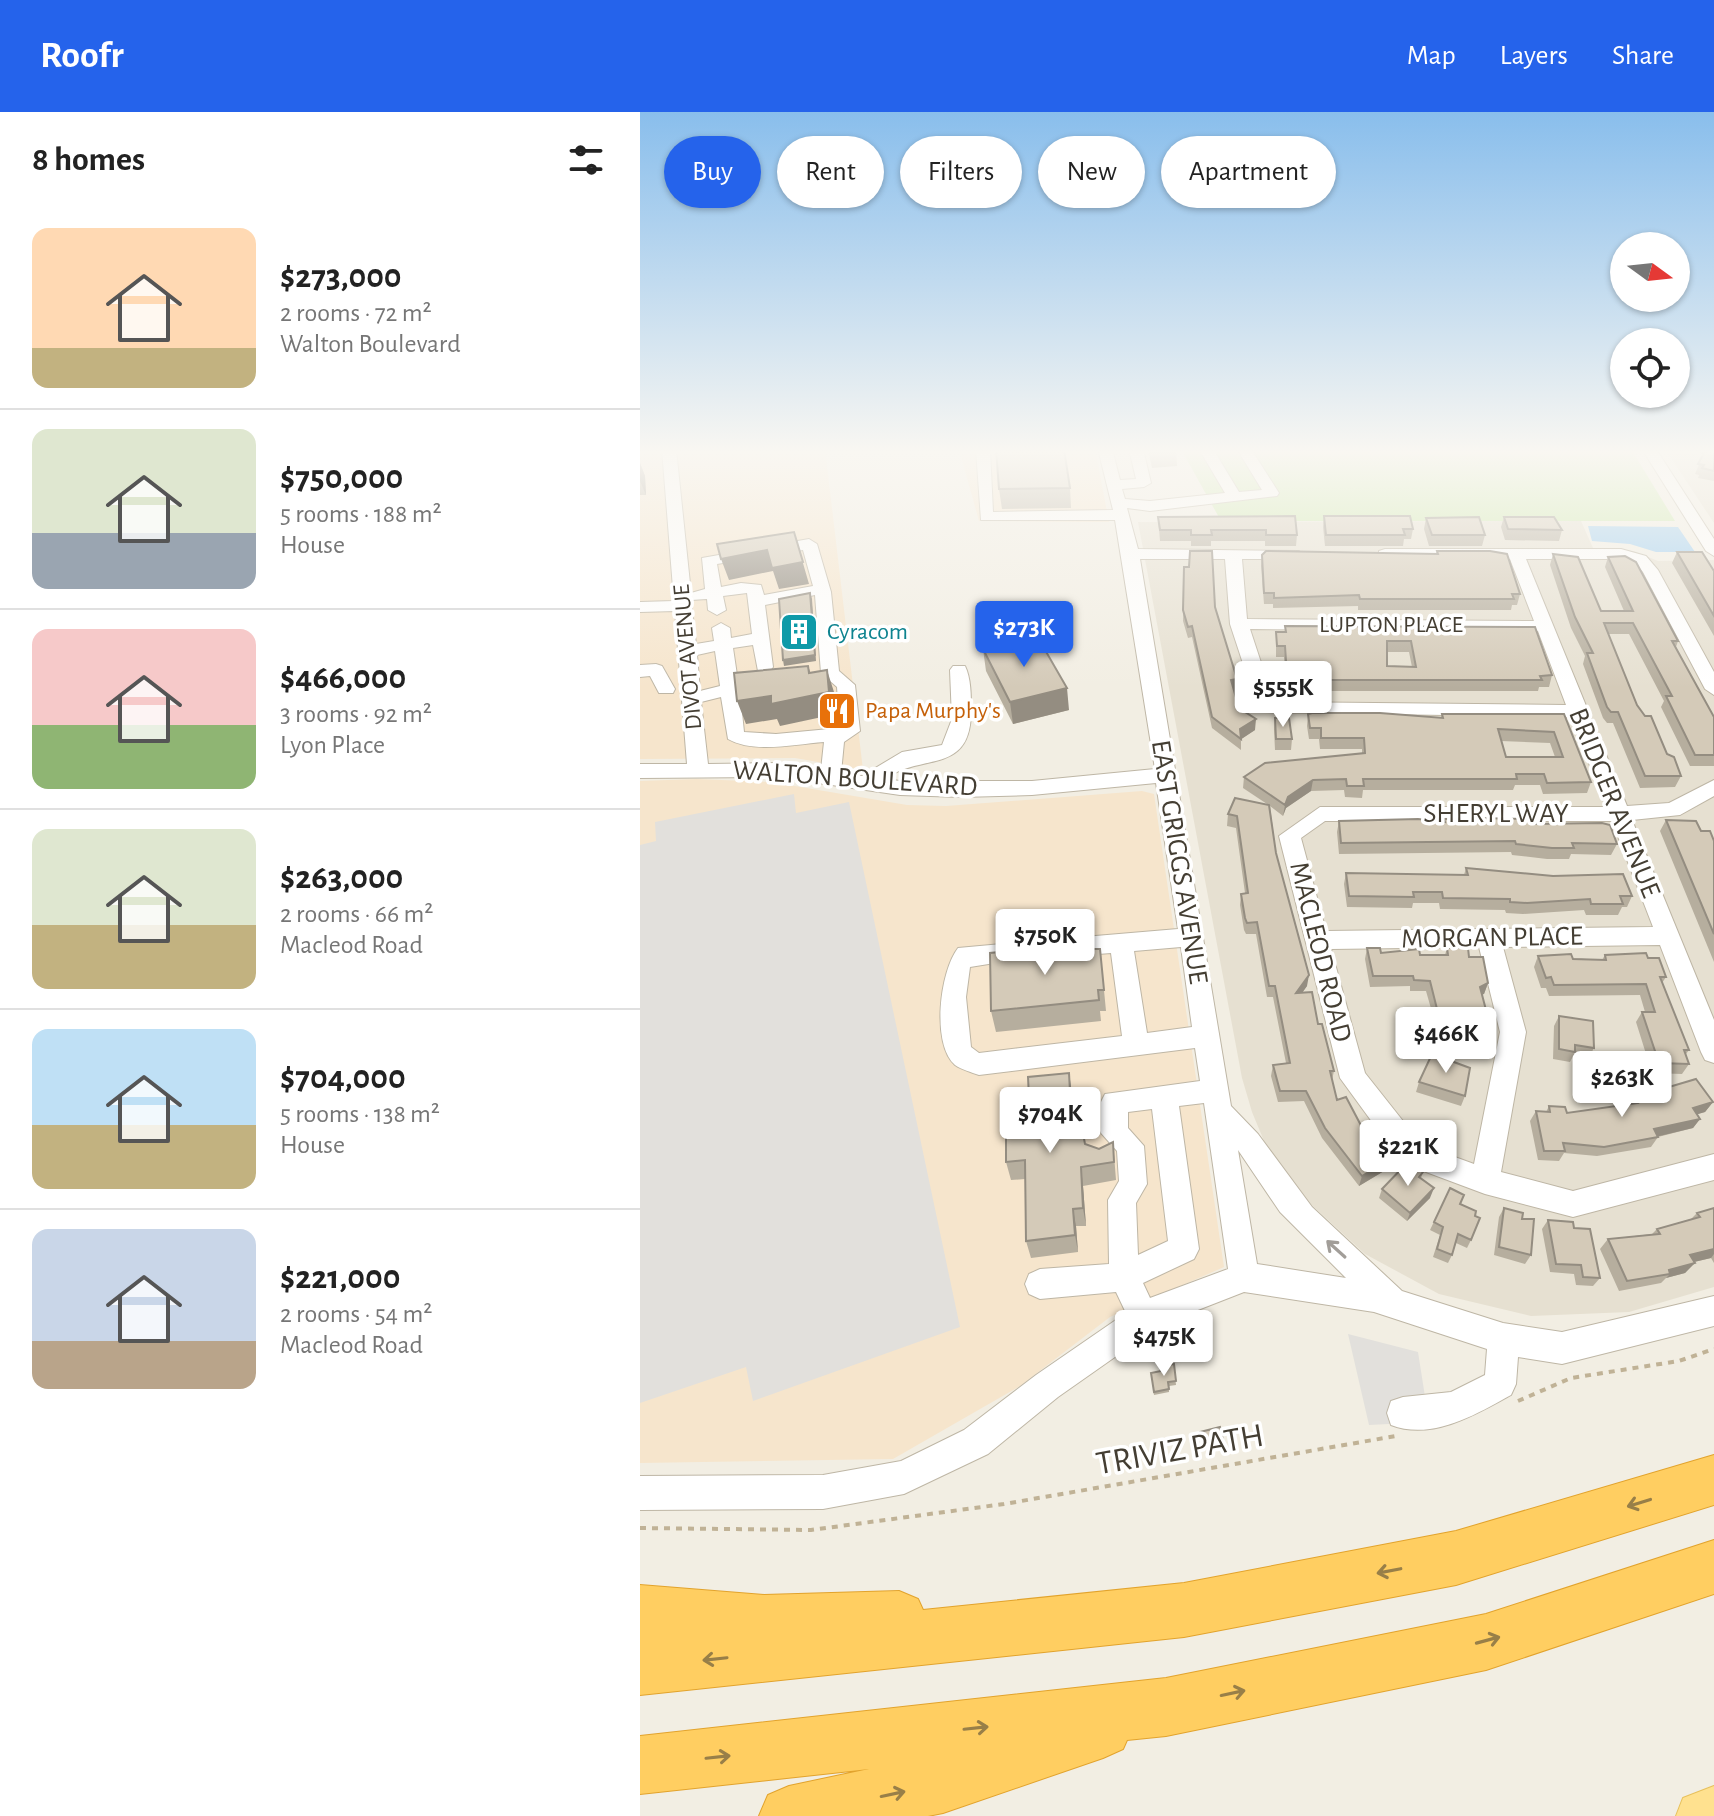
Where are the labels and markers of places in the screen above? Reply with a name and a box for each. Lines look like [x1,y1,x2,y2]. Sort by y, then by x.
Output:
pin: $273K [968,601,1080,669]
building icon: Cyracom [778,611,820,653]
place label: Cyracom [827,620,908,644]
pin: $555K [1227,661,1339,729]
restaurant icon: Papa Murphy's [816,690,858,732]
place label: Papa Murphy's [865,699,1001,723]
pin: $750K [989,909,1101,977]
pin: $466K [1390,1007,1502,1075]
pin: $263K [1566,1051,1678,1119]
pin: $704K [994,1087,1106,1155]
pin: $221K [1352,1120,1464,1188]
pin: $475K [1108,1310,1220,1378]

